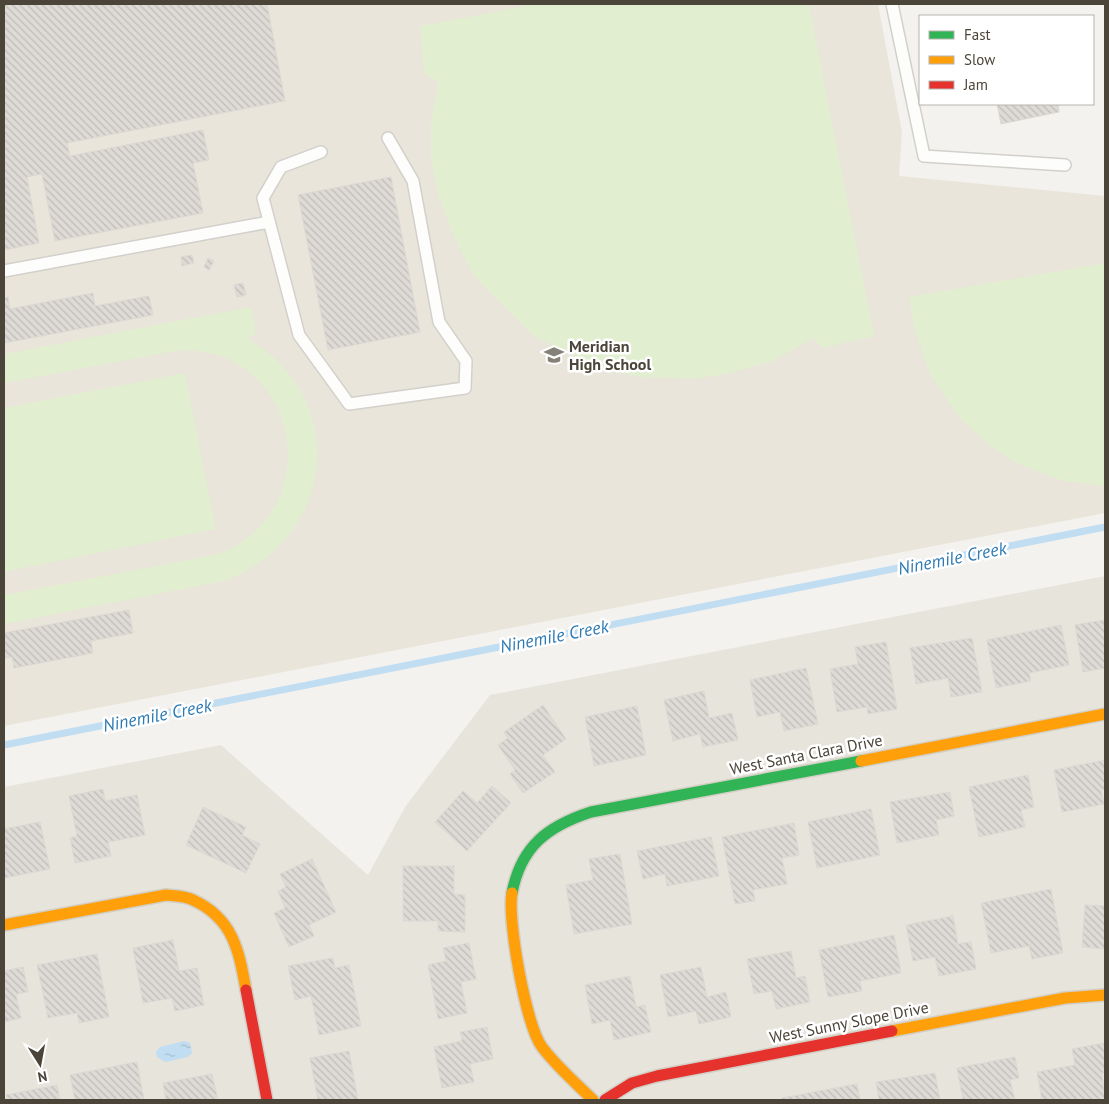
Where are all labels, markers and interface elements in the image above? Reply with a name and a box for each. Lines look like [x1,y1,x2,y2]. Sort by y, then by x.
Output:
legend [919,15,1094,105]
text: Fast [964,25,991,44]
text: Slow [964,50,995,69]
text: Jam [963,75,988,94]
place label: Meridian High School [569,336,651,374]
school or university icon: Meridian High School [543,344,565,366]
water label: Ninemile Creek [896,536,1009,580]
water label: Ninemile Creek [498,614,611,658]
water label: Ninemile Creek [101,693,214,737]
street label: West Santa Clara Drive [728,729,884,779]
street label: West Sunny Slope Drive [768,997,930,1047]
north arrow [15,1039,65,1089]
text: N [36,1067,49,1086]

